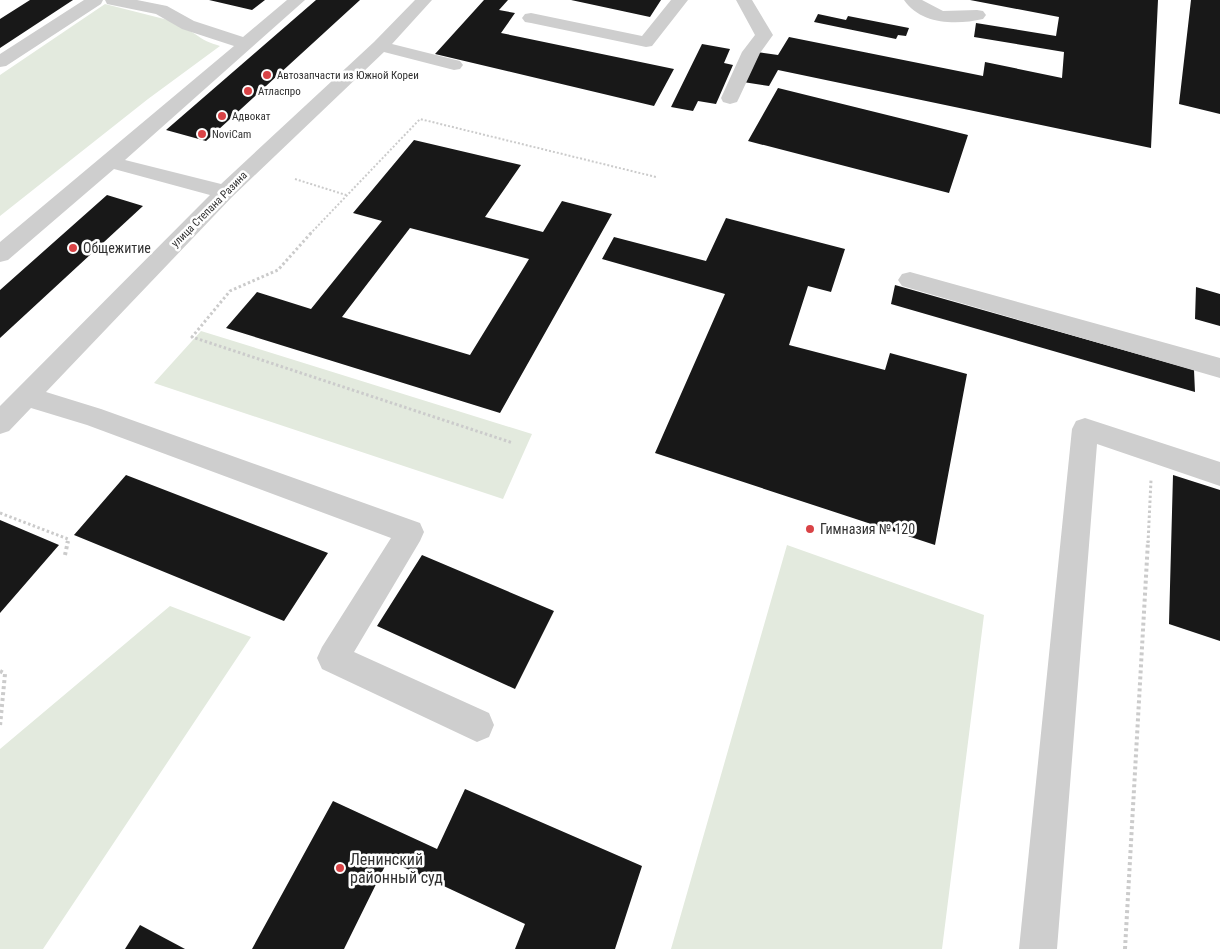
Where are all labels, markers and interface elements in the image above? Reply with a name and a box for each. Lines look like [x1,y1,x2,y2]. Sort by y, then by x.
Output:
marker: Автозапчасти из Южной Кореи [261,69,273,81]
place label: Автозапчасти из Южной Кореи [277,69,419,82]
marker: Атласпро [242,85,254,97]
place label: Атласпро [258,85,301,98]
marker: Адвокат [216,110,228,122]
place label: Адвокат [232,110,271,123]
marker: NoviСam [196,128,208,140]
place label: NoviСam [212,128,251,141]
street label: улица Степана Разина [169,169,250,250]
place label: Общежитие [83,240,151,256]
marker: Общежитие [67,242,79,254]
place label: Гимназия № 120 [820,521,915,537]
marker: Гимназия № 120 [804,523,816,535]
place label: Ленинский районный суд [350,850,443,887]
marker: Ленинский районный суд [334,862,346,874]

